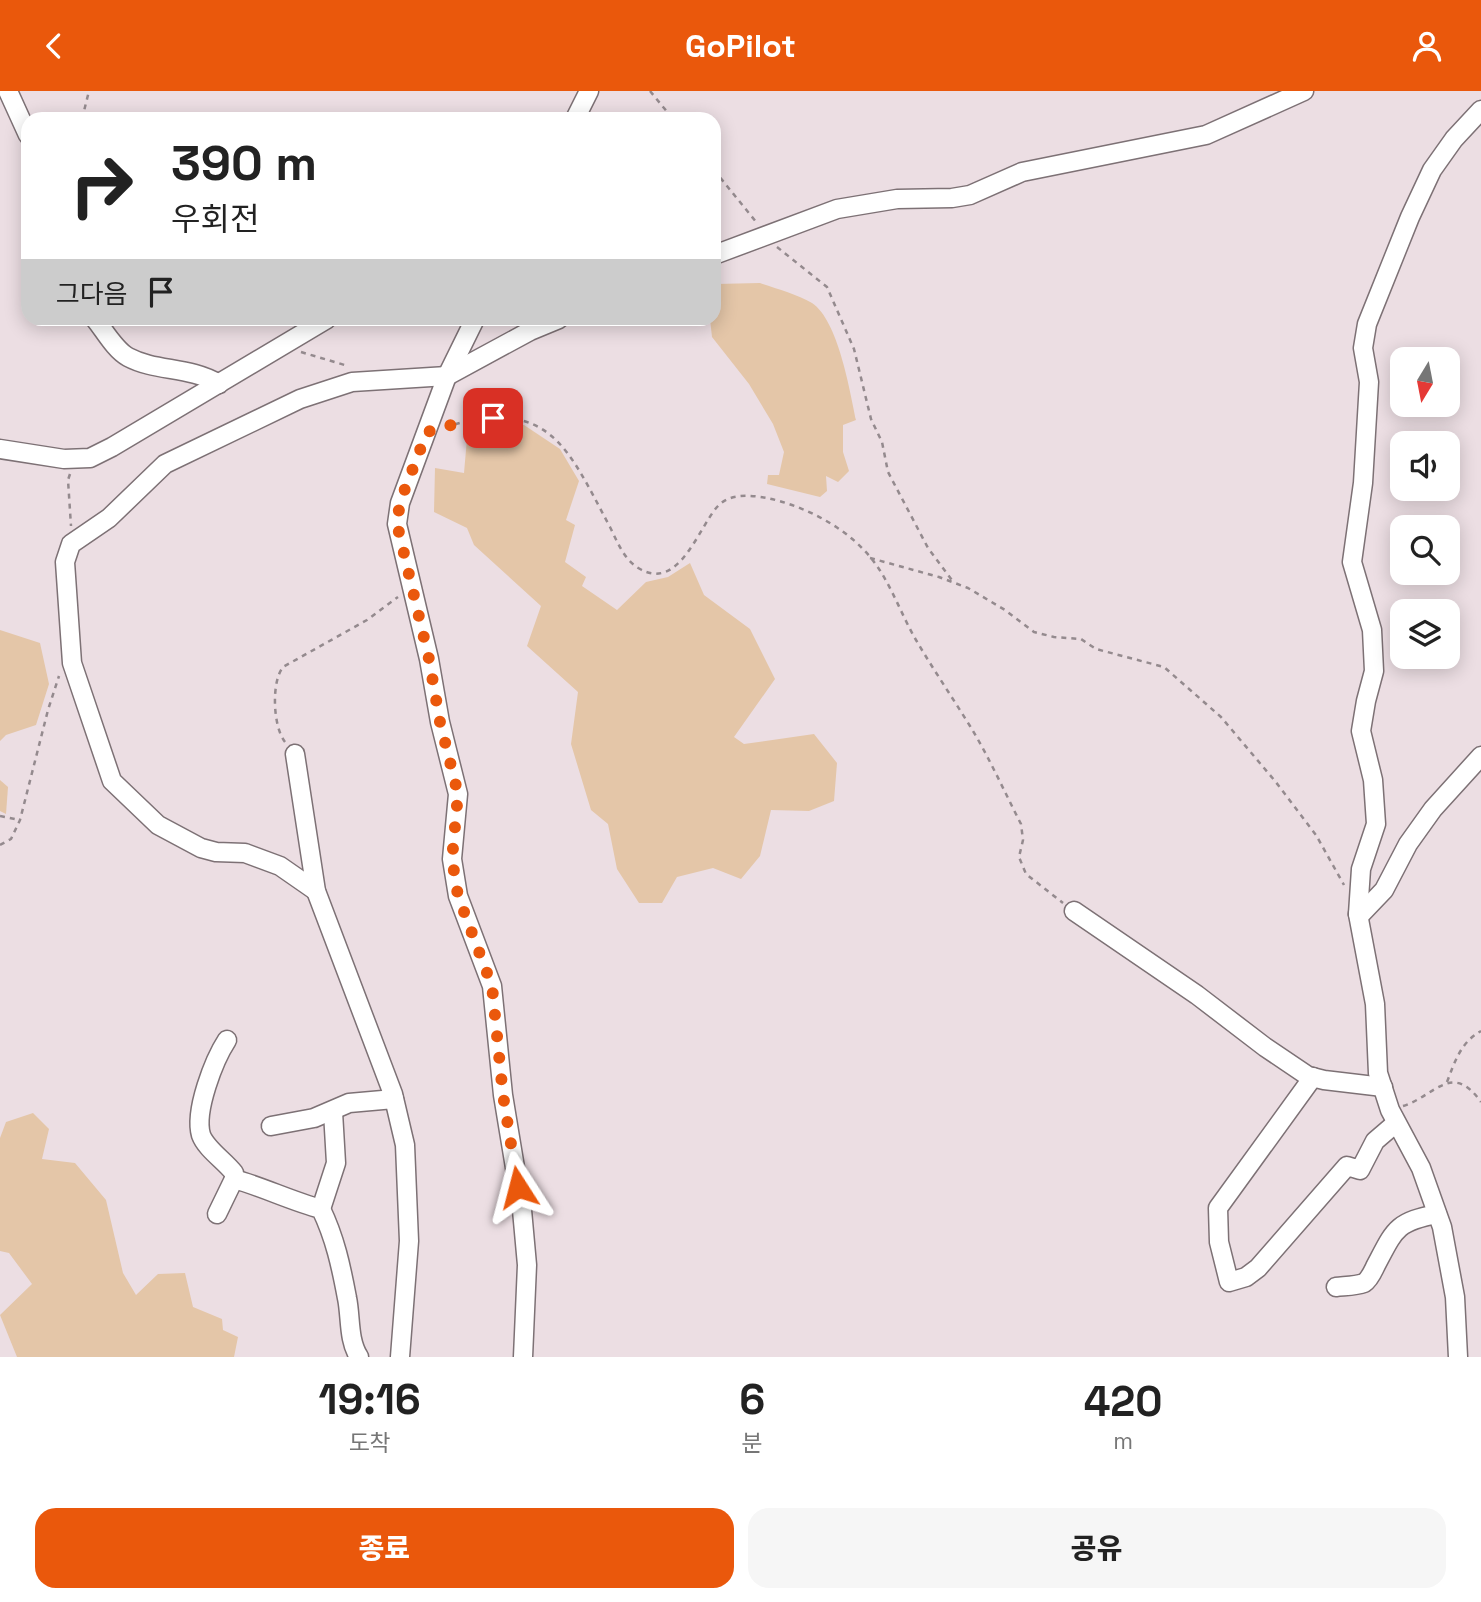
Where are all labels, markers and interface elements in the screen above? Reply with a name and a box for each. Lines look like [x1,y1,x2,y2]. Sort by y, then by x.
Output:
text: GoPilot [685,26,796,66]
icon: back [35,27,73,65]
icon: person [1408,27,1446,65]
text: 390 m [171,132,317,194]
icon: right [56,140,147,231]
text: 우회전 [171,199,259,239]
icon: arrive [142,273,180,311]
text: 그다음 [56,277,128,311]
north arrow [1390,347,1460,417]
map controls [1390,347,1460,669]
pin [463,388,523,448]
icon: arrive [474,399,512,437]
button: sound [1390,431,1460,501]
button: search [1390,515,1460,585]
button: layers [1390,599,1460,669]
position arrow [481,1150,555,1224]
text: 19:16 [318,1373,421,1426]
text: 6 [739,1373,765,1426]
text: 420 [1084,1375,1163,1428]
text: m [1113,1426,1133,1456]
text: 도착 [348,1428,391,1458]
text: 분 [742,1428,763,1458]
button: 종료 [35,1508,734,1588]
button: 공유 [748,1508,1446,1588]

